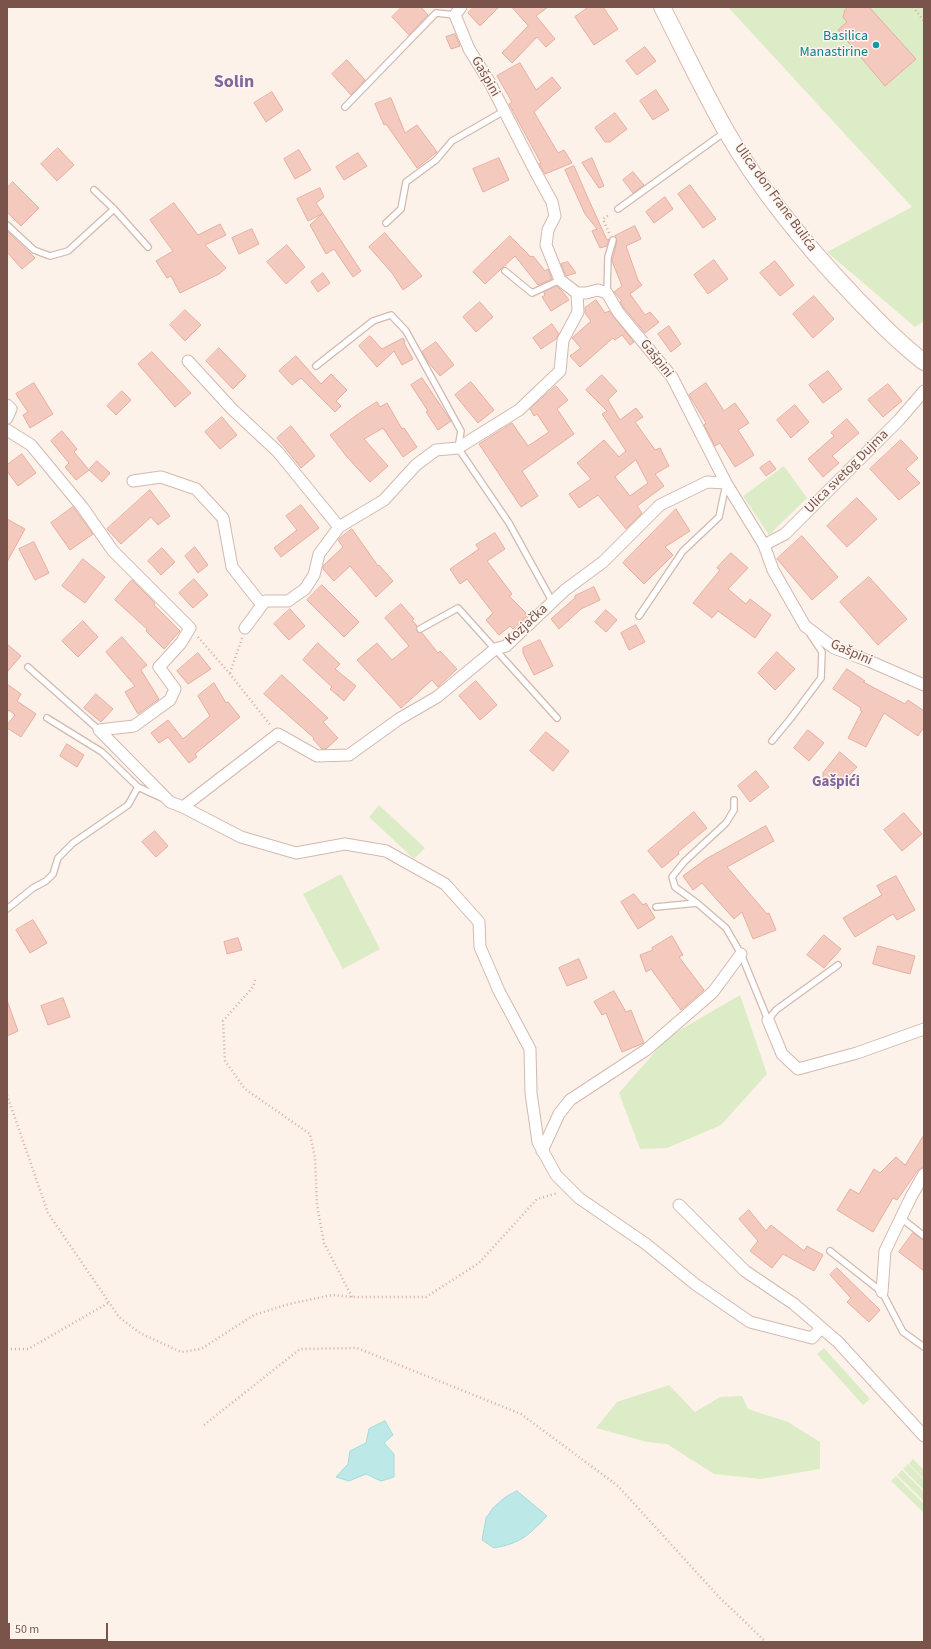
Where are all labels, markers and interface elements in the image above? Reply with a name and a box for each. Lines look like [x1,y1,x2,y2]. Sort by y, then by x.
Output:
place label: Basilica Manastirine [799,29,868,62]
marker: Basilica Manastirine [871,40,881,50]
street label: Gašpini [467,54,503,100]
district label: Solin [214,72,254,94]
street label: Ulica don Frane Bulića [730,141,820,255]
street label: Gašpini [636,337,676,381]
street label: Ulica svetog Dujma [802,427,892,517]
street label: Kozjačka [502,601,552,649]
street label: Gašpini [828,636,874,670]
district label: Gašpići [812,774,860,792]
scale bar [10,1615,110,1641]
text: 50 m [15,1621,39,1638]

